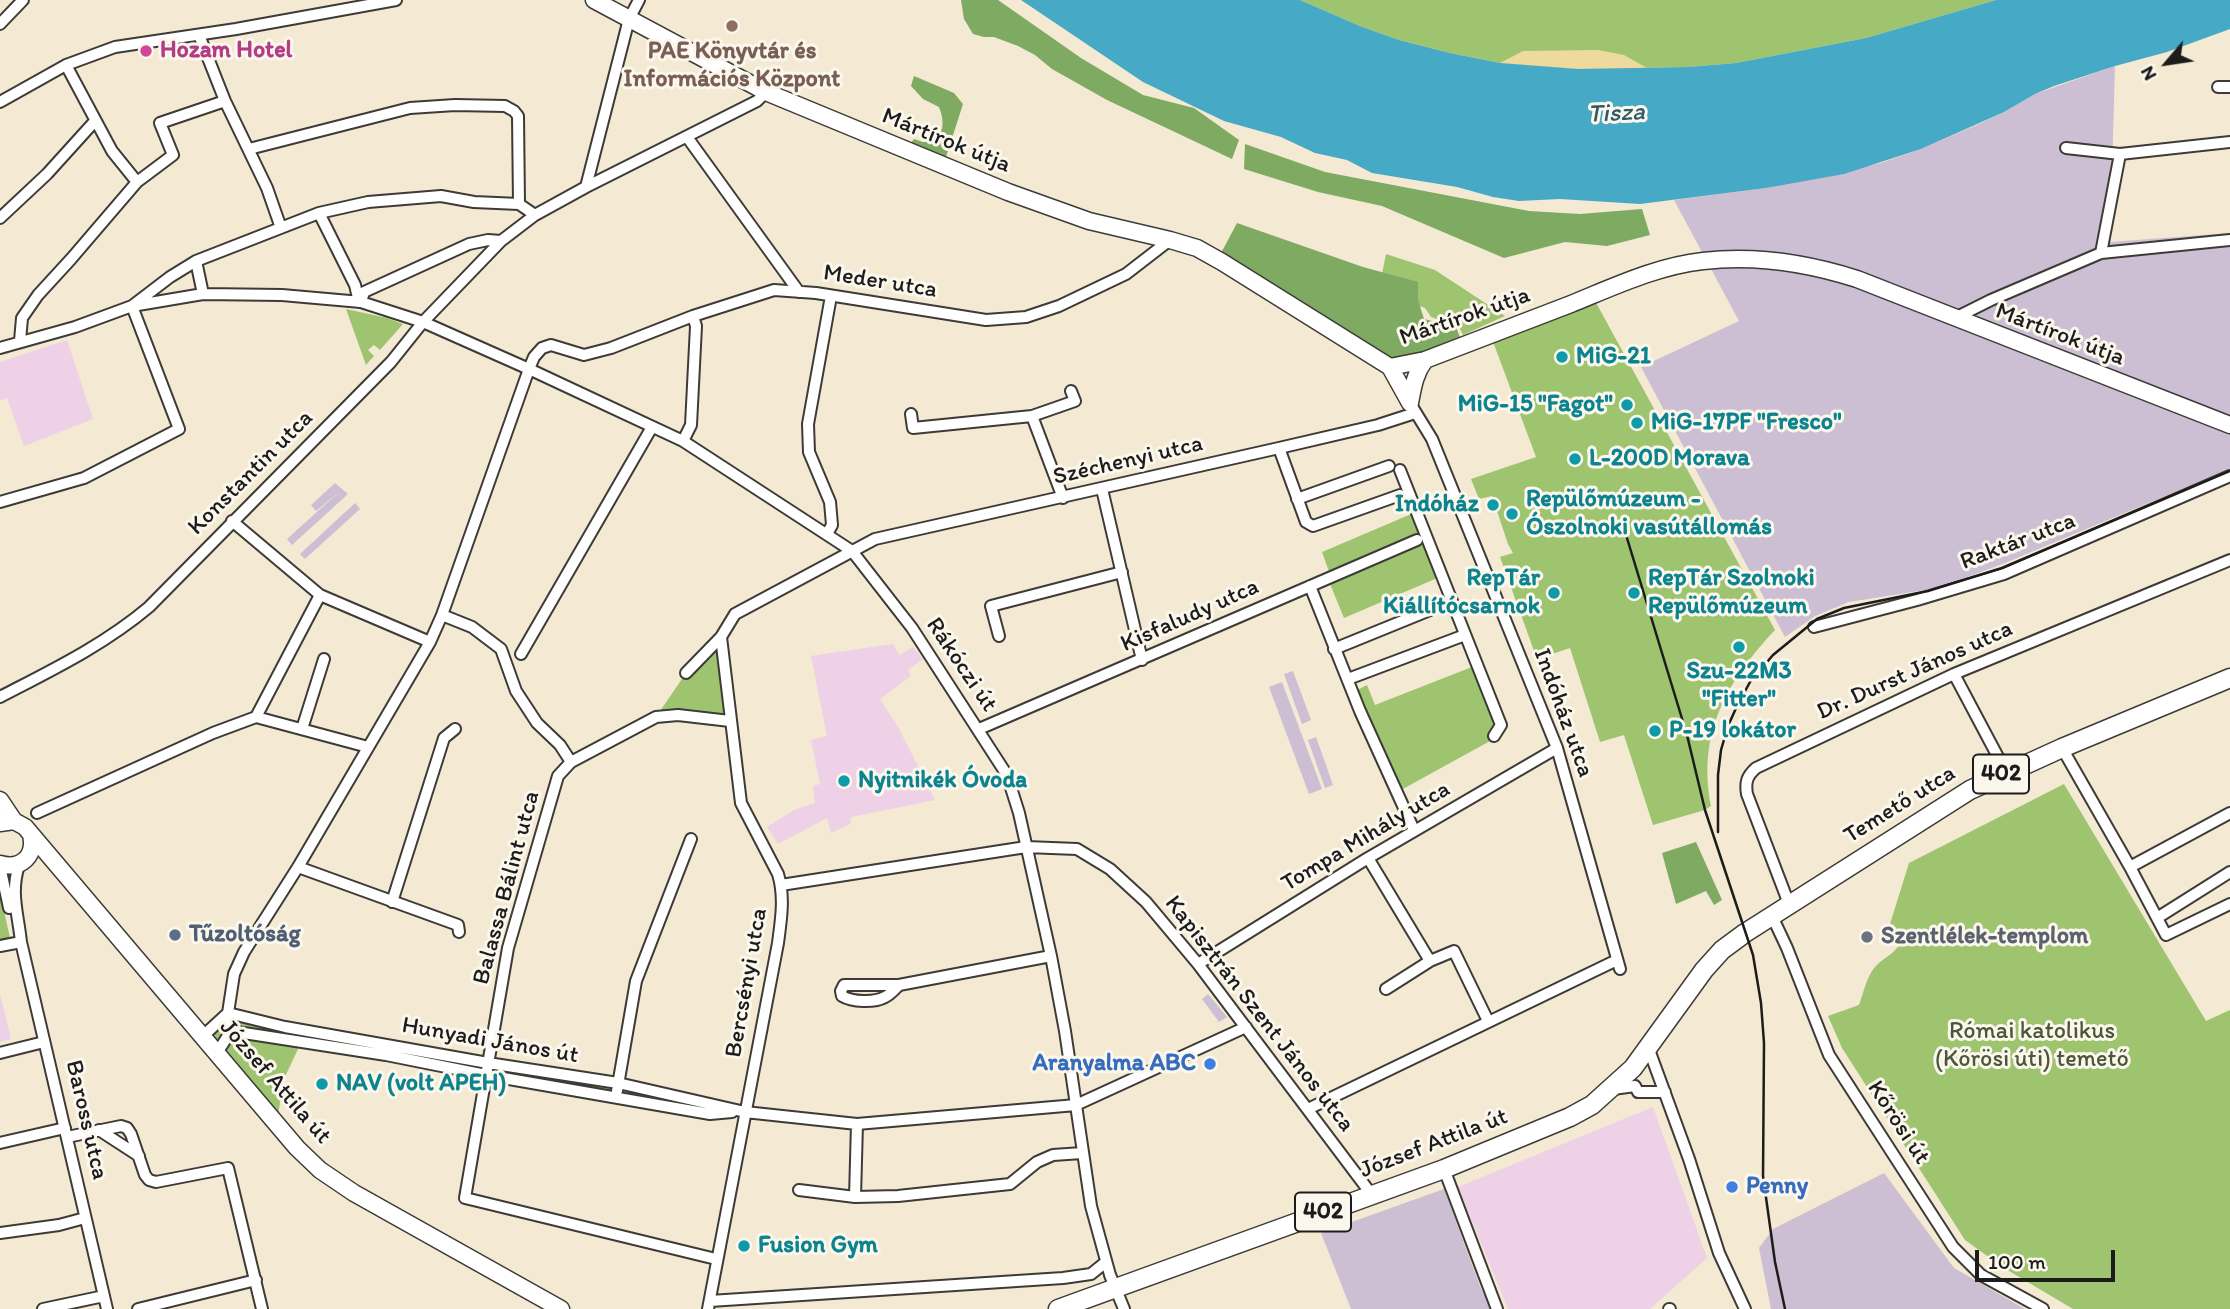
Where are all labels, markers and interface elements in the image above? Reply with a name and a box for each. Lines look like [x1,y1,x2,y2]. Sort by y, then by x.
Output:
marker: PAE Könyvtár és Információs Központ [724,18,740,34]
north arrow [2132,28,2202,98]
place label: Hozam Hotel [160,37,292,65]
place label: PAE Könyvtár és Információs Központ [624,38,840,94]
marker: Hozam Hotel [138,43,154,59]
text: N [2135,62,2161,85]
water label: Tisza [1587,97,1645,131]
street label: Mártírok útja [877,102,1015,180]
street label: Meder utca [821,259,939,305]
street label: Mártírok útja [1396,281,1534,353]
street label: Mártírok útja [1991,297,2129,373]
place label: MiG-21 [1576,343,1651,371]
marker: MiG-21 [1554,349,1570,365]
place label: MiG-15 "Fagot" [1458,391,1613,419]
marker: MiG-15 "Fagot" [1619,397,1635,413]
street label: Konstantin utca [182,404,320,542]
place label: MiG-17PF "Fresco" [1651,409,1842,437]
marker: MiG-17PF "Fresco" [1629,415,1645,431]
street label: Széchenyi utca [1050,430,1206,492]
place label: L-200D Morava [1589,445,1750,473]
marker: L-200D Morava [1567,451,1583,467]
place label: Repülőmúzeum - Ószolnoki vasútállomás [1526,486,1772,542]
place label: Indóház [1395,491,1479,519]
marker: Indóház [1485,497,1501,513]
marker: Repülőmúzeum - Ószolnoki vasútállomás [1504,506,1520,522]
street label: Raktár utca [1956,507,2080,577]
place label: RepTár Kiállítócsarnok [1383,565,1540,621]
place label: RepTár Szolnoki Repülőmúzeum [1648,565,1815,621]
street label: Kisfaludy utca [1117,573,1263,659]
marker: RepTár Kiállítócsarnok [1546,585,1562,601]
marker: RepTár Szolnoki Repülőmúzeum [1626,585,1642,601]
street label: Rákóczi út [919,612,1003,718]
street label: Dr. Durst János utca [1813,615,2017,727]
marker: Szu-22M3 "Fitter" [1731,639,1747,655]
street label: Indóház utca [1526,645,1600,781]
place label: Szu-22M3 "Fitter" [1686,658,1792,714]
place label: P-19 lokátor [1669,717,1796,745]
marker: P-19 lokátor [1647,723,1663,739]
road number: 402 [1973,754,2029,794]
street label: Temető utca [1839,759,1961,851]
place label: Nyitnikék Óvoda [858,767,1027,795]
marker: Nyitnikék Óvoda [836,773,852,789]
street label: Tompa Mihály utca [1276,775,1456,899]
street label: Balassa Bálint utca [467,788,547,988]
street label: Kapisztrán Szent János utca [1158,890,1360,1138]
street label: Bercsényi utca [720,906,774,1060]
place label: Tűzoltóság [189,921,301,949]
place label: Szentlélek-templom [1881,923,2088,951]
marker: Tűzoltóság [167,927,183,943]
marker: Szentlélek-templom [1859,929,1875,945]
street label: Hunyadi János út [399,1011,581,1071]
street label: József Attila út [213,1014,337,1150]
park label: Római katolikus (Kőrösi úti) temető [1935,1018,2129,1074]
place label: Aranyalma ABC [1032,1050,1196,1078]
marker: Aranyalma ABC [1202,1056,1218,1072]
street label: Baross utca [58,1058,114,1182]
place label: NAV (volt APEH) [336,1070,506,1098]
marker: NAV (volt APEH) [314,1076,330,1092]
street label: Kőrösi út [1860,1076,1936,1170]
street label: József Attila út [1356,1103,1512,1185]
place label: Penny [1746,1173,1808,1201]
marker: Penny [1724,1179,1740,1195]
road number: 402 [1295,1192,1351,1232]
place label: Fusion Gym [758,1232,878,1260]
scale bar [1978,1236,2118,1280]
marker: Fusion Gym [736,1238,752,1254]
text: 100 m [1988,1249,2046,1274]

